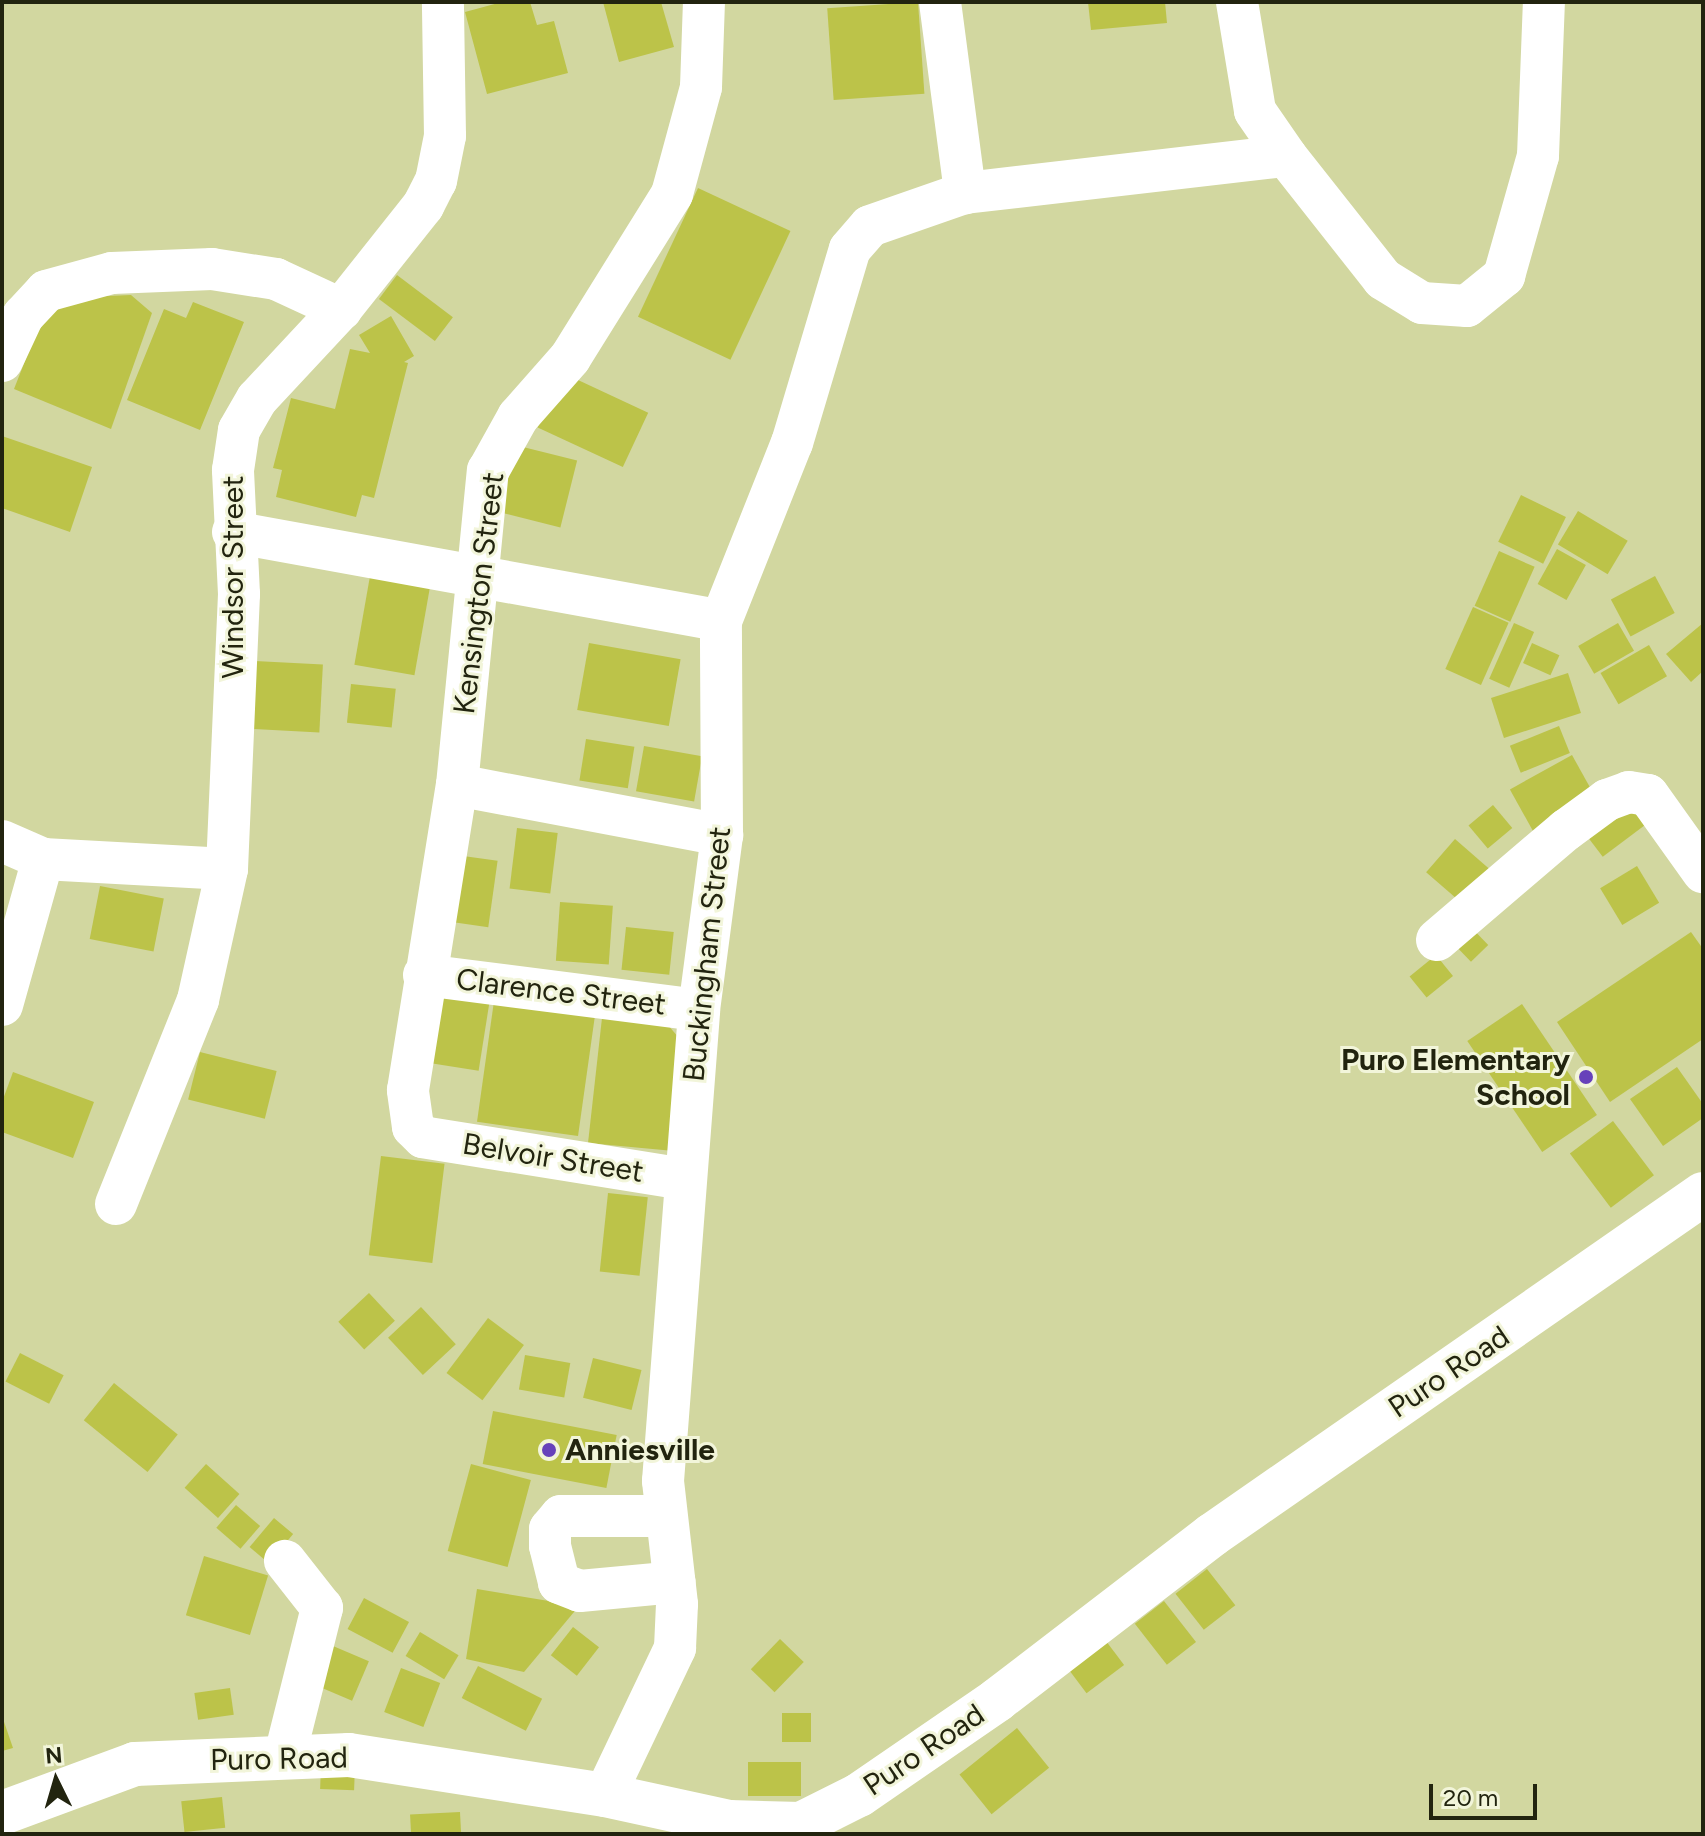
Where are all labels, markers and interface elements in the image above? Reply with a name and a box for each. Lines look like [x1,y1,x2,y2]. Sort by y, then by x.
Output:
street label: Kensington Street [446,470,512,716]
street label: Windsor Street [215,475,251,679]
street label: Buckingham Street [676,825,738,1083]
street label: Clarence Street [454,961,668,1023]
place label: Puro Elementary School [1341,1042,1570,1112]
marker: Puro Elementary School [1577,1068,1595,1086]
street label: Belvoir Street [460,1126,646,1190]
street label: Puro Road [1382,1318,1516,1426]
place label: Anniesville [565,1432,715,1468]
marker: Anniesville [540,1441,558,1459]
street label: Puro Road [857,1696,991,1804]
north arrow [16,1740,96,1820]
street label: Puro Road [210,1740,348,1778]
text: N [44,1741,64,1770]
scale bar [1433,1768,1541,1818]
text: 20 m [1443,1783,1498,1812]

